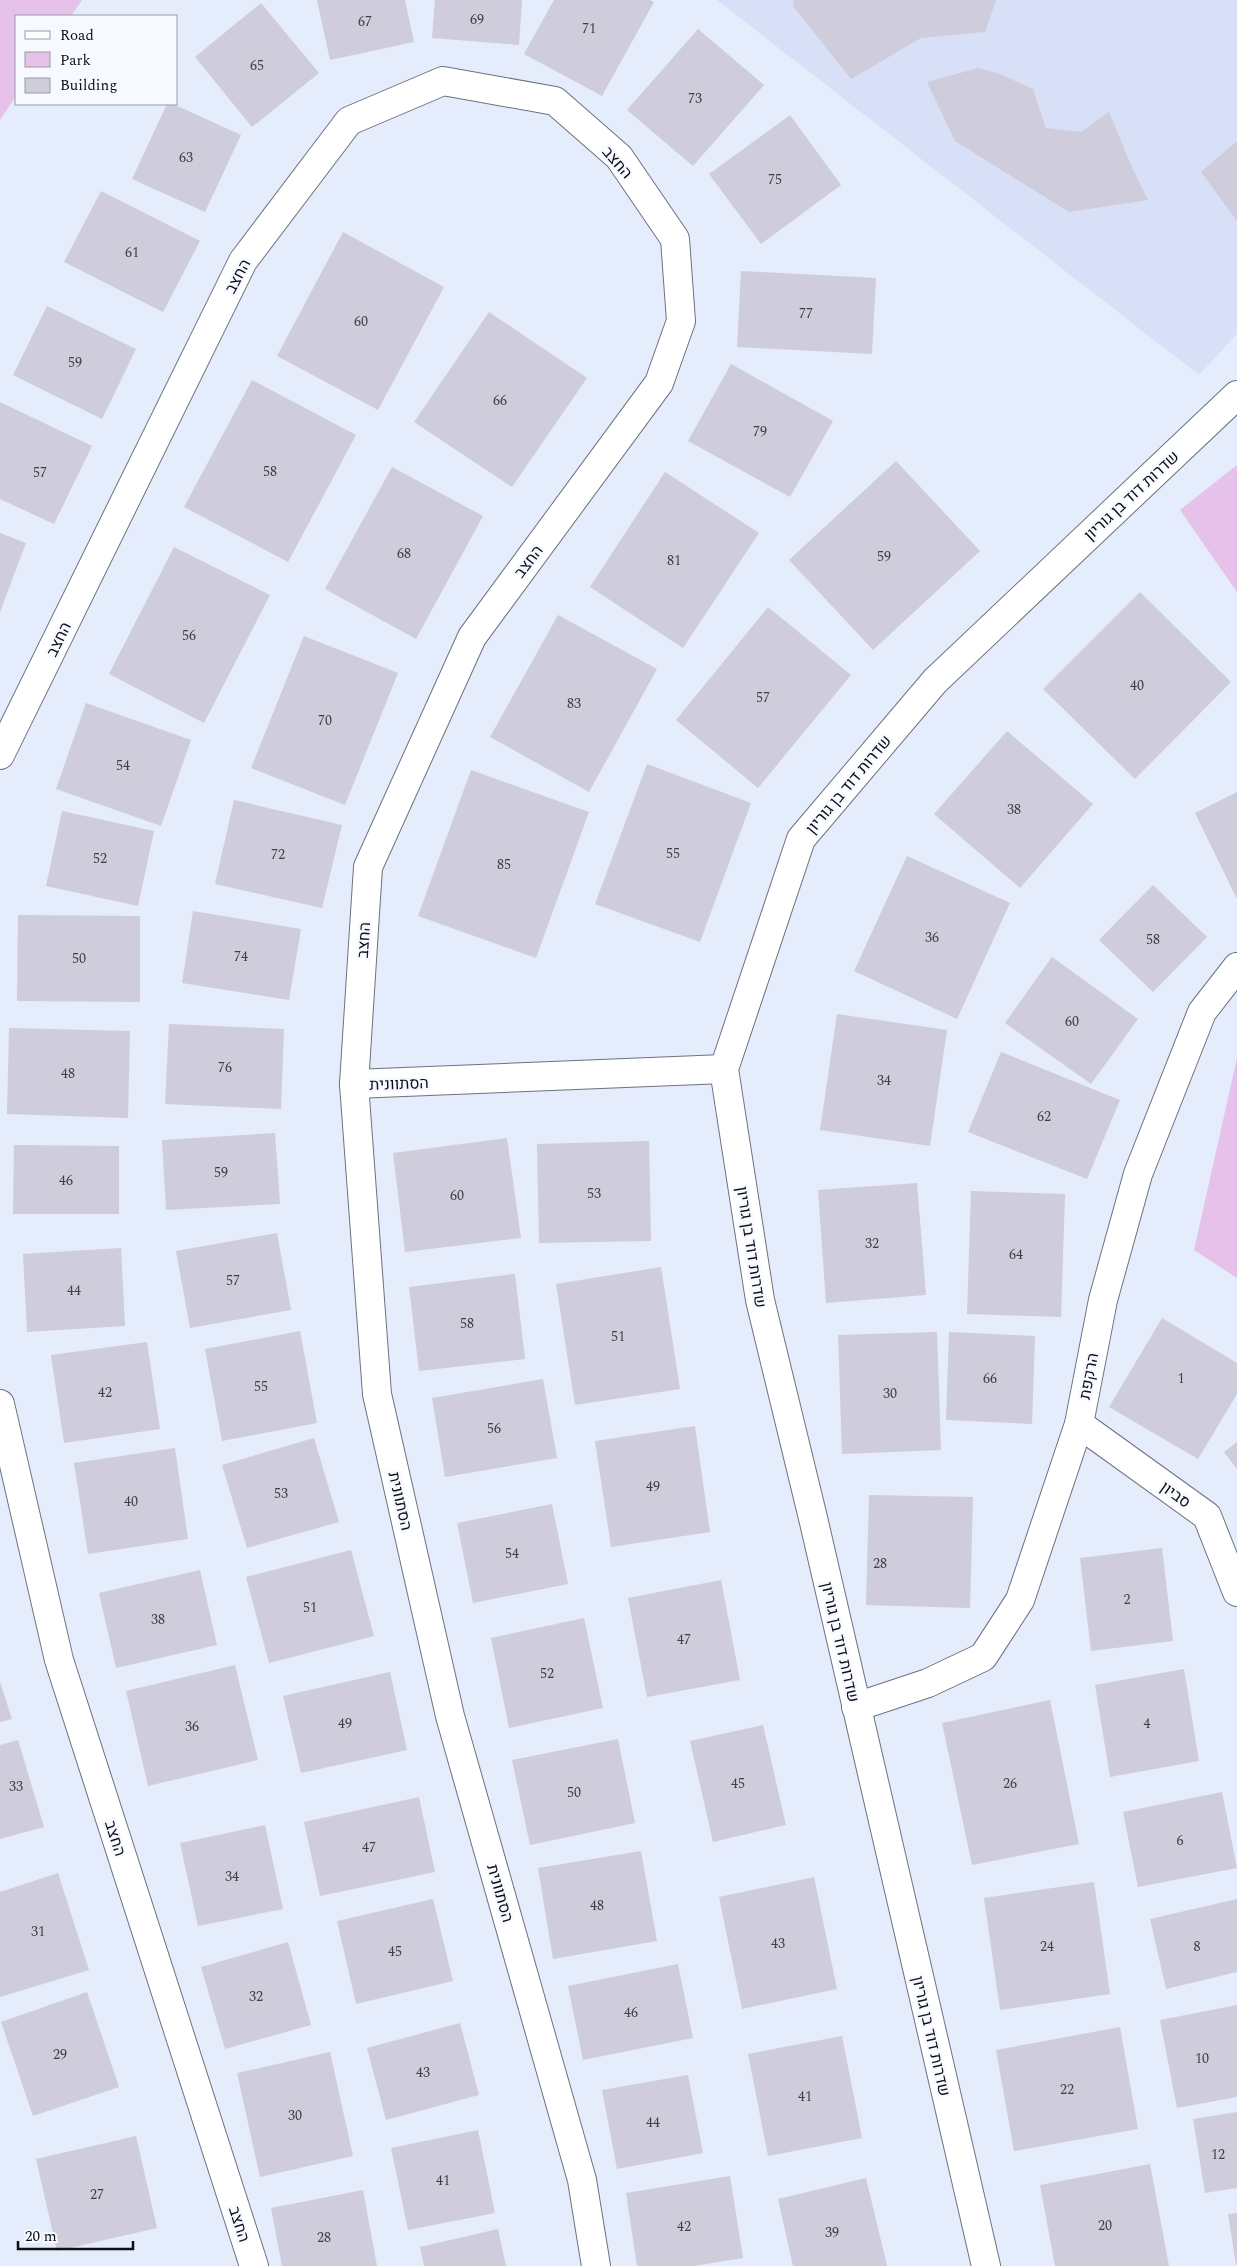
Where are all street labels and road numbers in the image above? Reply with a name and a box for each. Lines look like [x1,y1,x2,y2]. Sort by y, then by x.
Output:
street label: החצב [596,141,638,184]
street label: החצב [219,255,257,298]
street label: שדרות דוד בן גוריון [1079,445,1185,546]
street label: החצב [508,540,549,583]
street label: החצב [40,618,78,661]
street label: שדרות דוד בן גוריון [800,730,897,839]
street label: החצב [351,921,377,959]
street label: הסתוונית [369,1071,429,1097]
street label: שדרות דוד בן גוריון [730,1185,772,1310]
street label: הרקפת [1073,1351,1105,1402]
street label: הסתוונית [382,1469,418,1533]
street label: סביון [1155,1475,1196,1514]
street label: שדרות דוד בן גוריון [815,1580,866,1705]
street label: החצב [98,1817,132,1859]
street label: הסתוונית [480,1861,520,1925]
street label: שדרות דוד בן גוריון [906,1974,957,2099]
street label: החצב [222,2203,256,2245]

